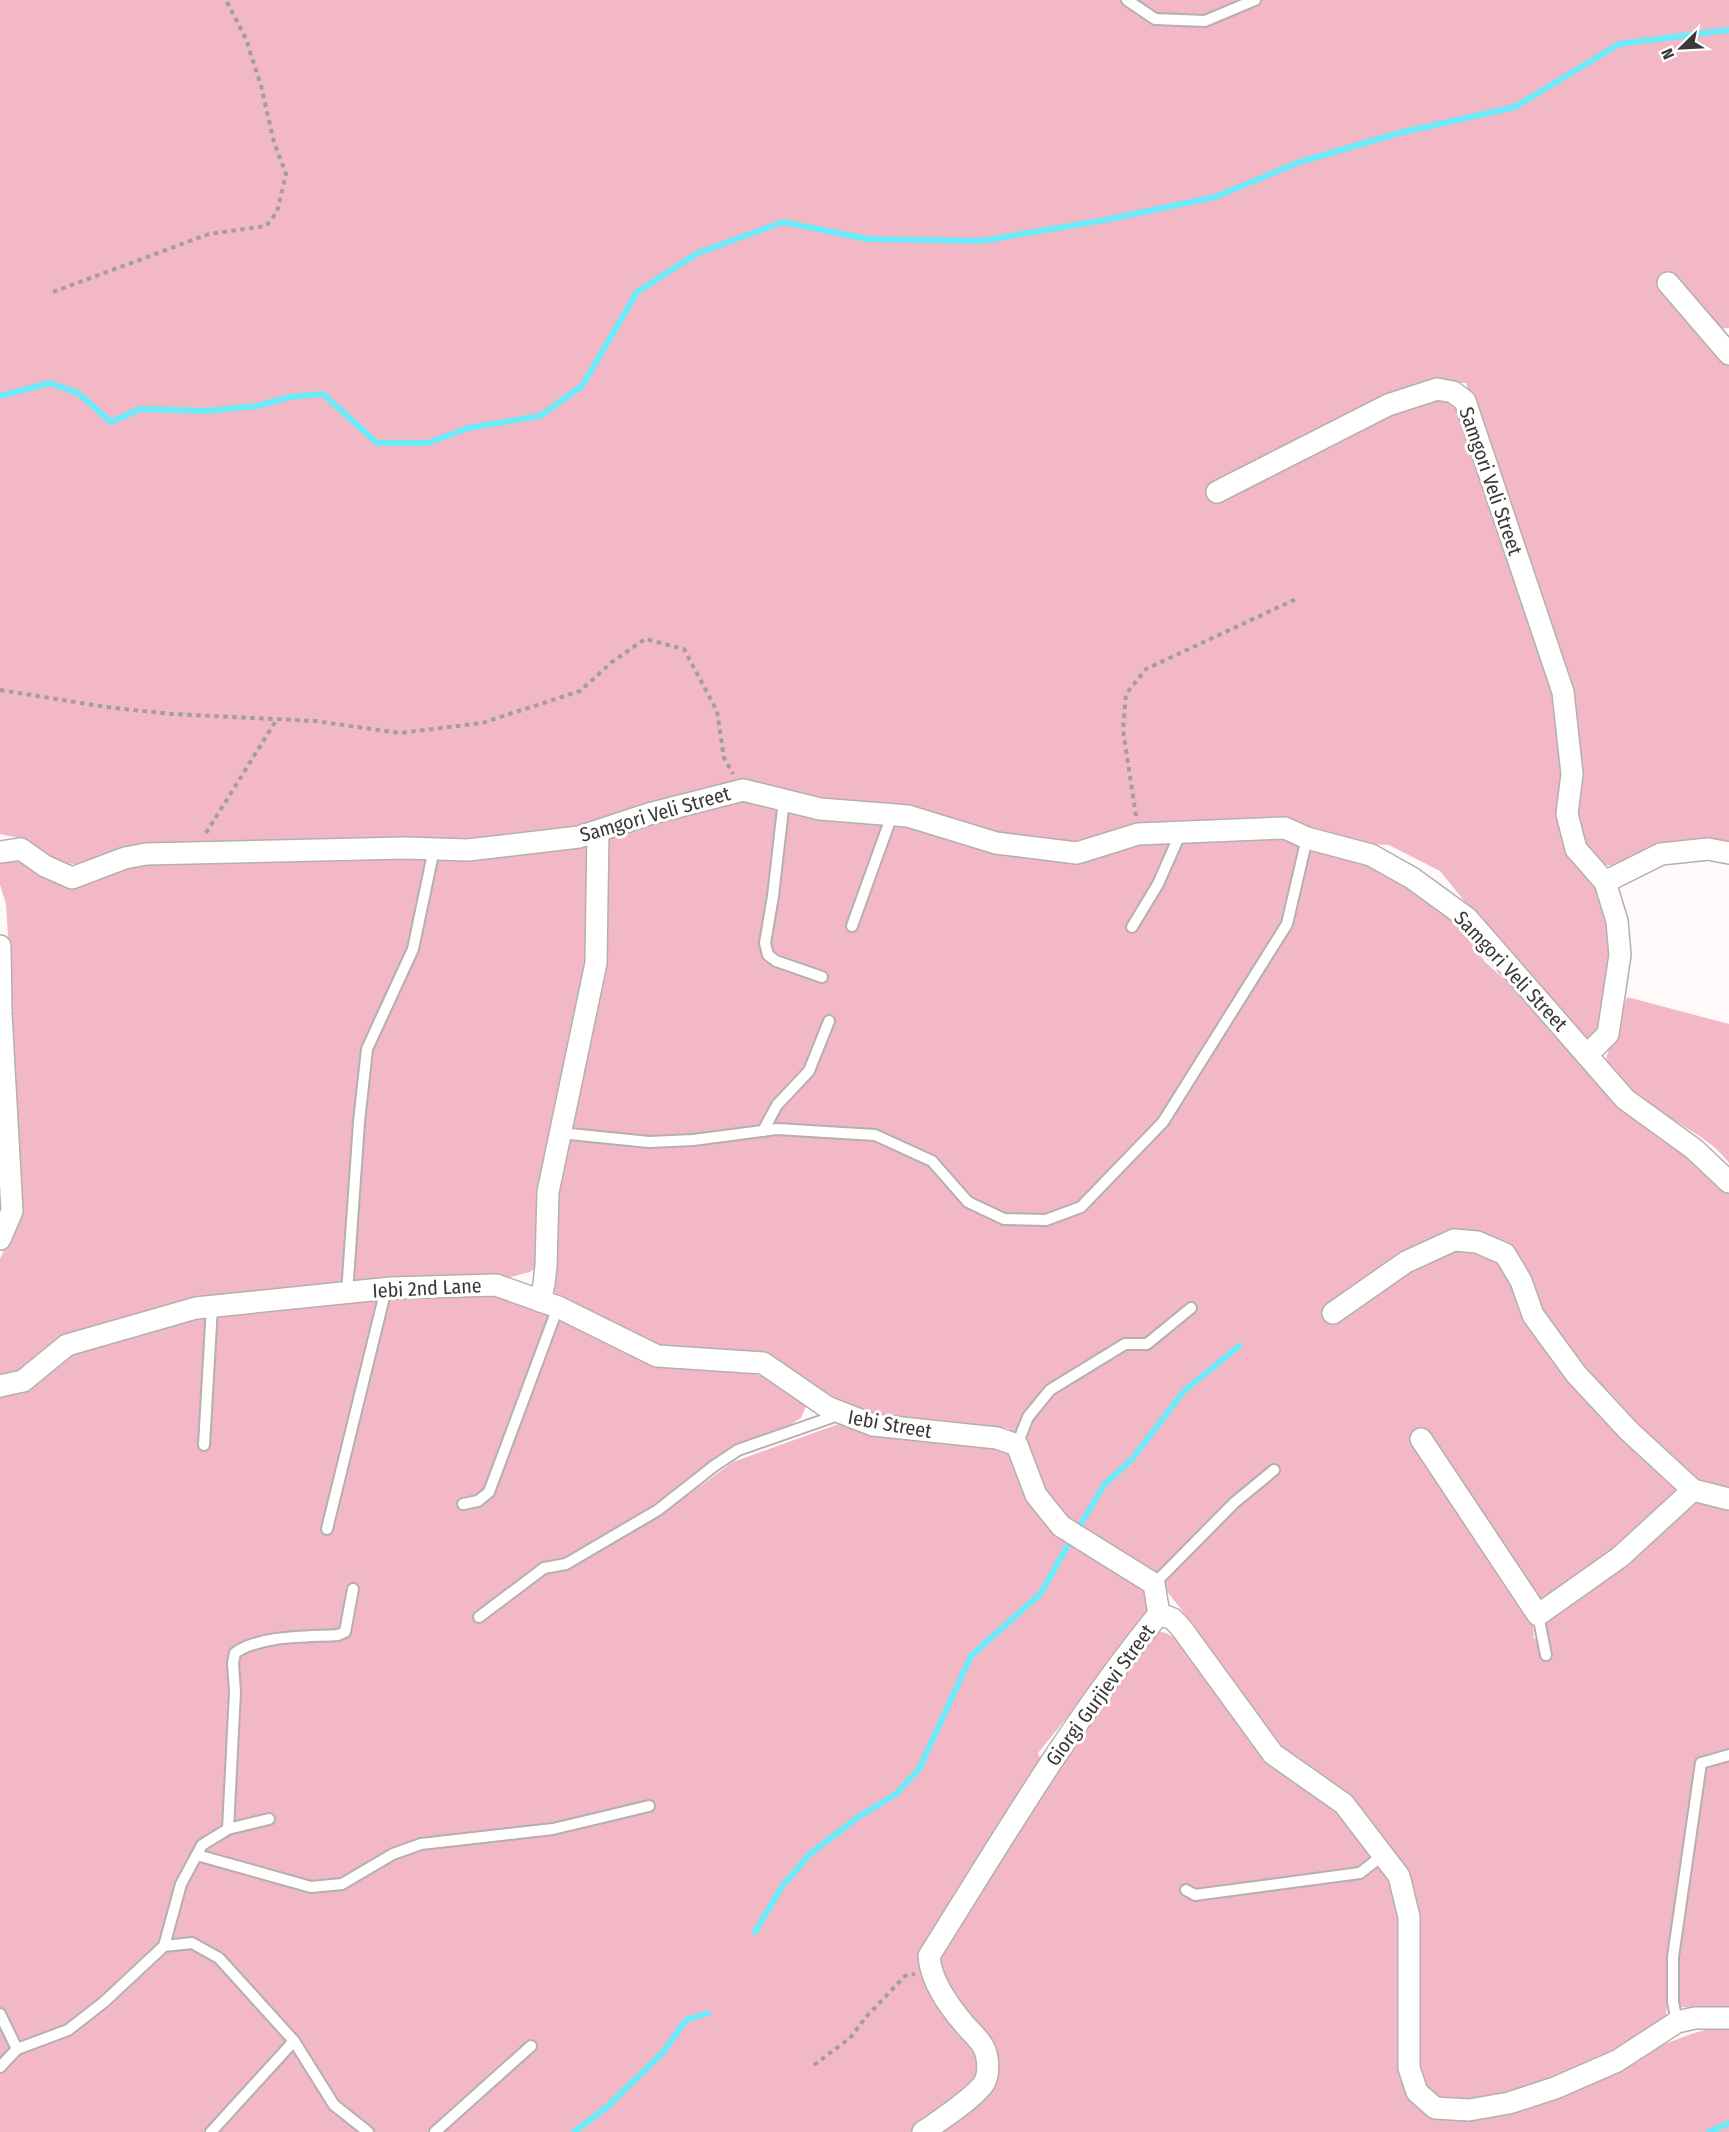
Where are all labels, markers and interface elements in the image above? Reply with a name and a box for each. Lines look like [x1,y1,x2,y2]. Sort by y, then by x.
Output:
north arrow [1651,18,1711,78]
text: N [1657,46,1678,62]
street label: Samgori Veli Street [1454,404,1528,559]
street label: Samgori Veli Street [577,781,733,847]
street label: Samgori Veli Street [1449,906,1573,1036]
street label: Iebi 2nd Lane [372,1273,482,1303]
street label: Iebi Street [846,1405,934,1443]
street label: Giorgi Gurjievi Street [1041,1619,1160,1771]

